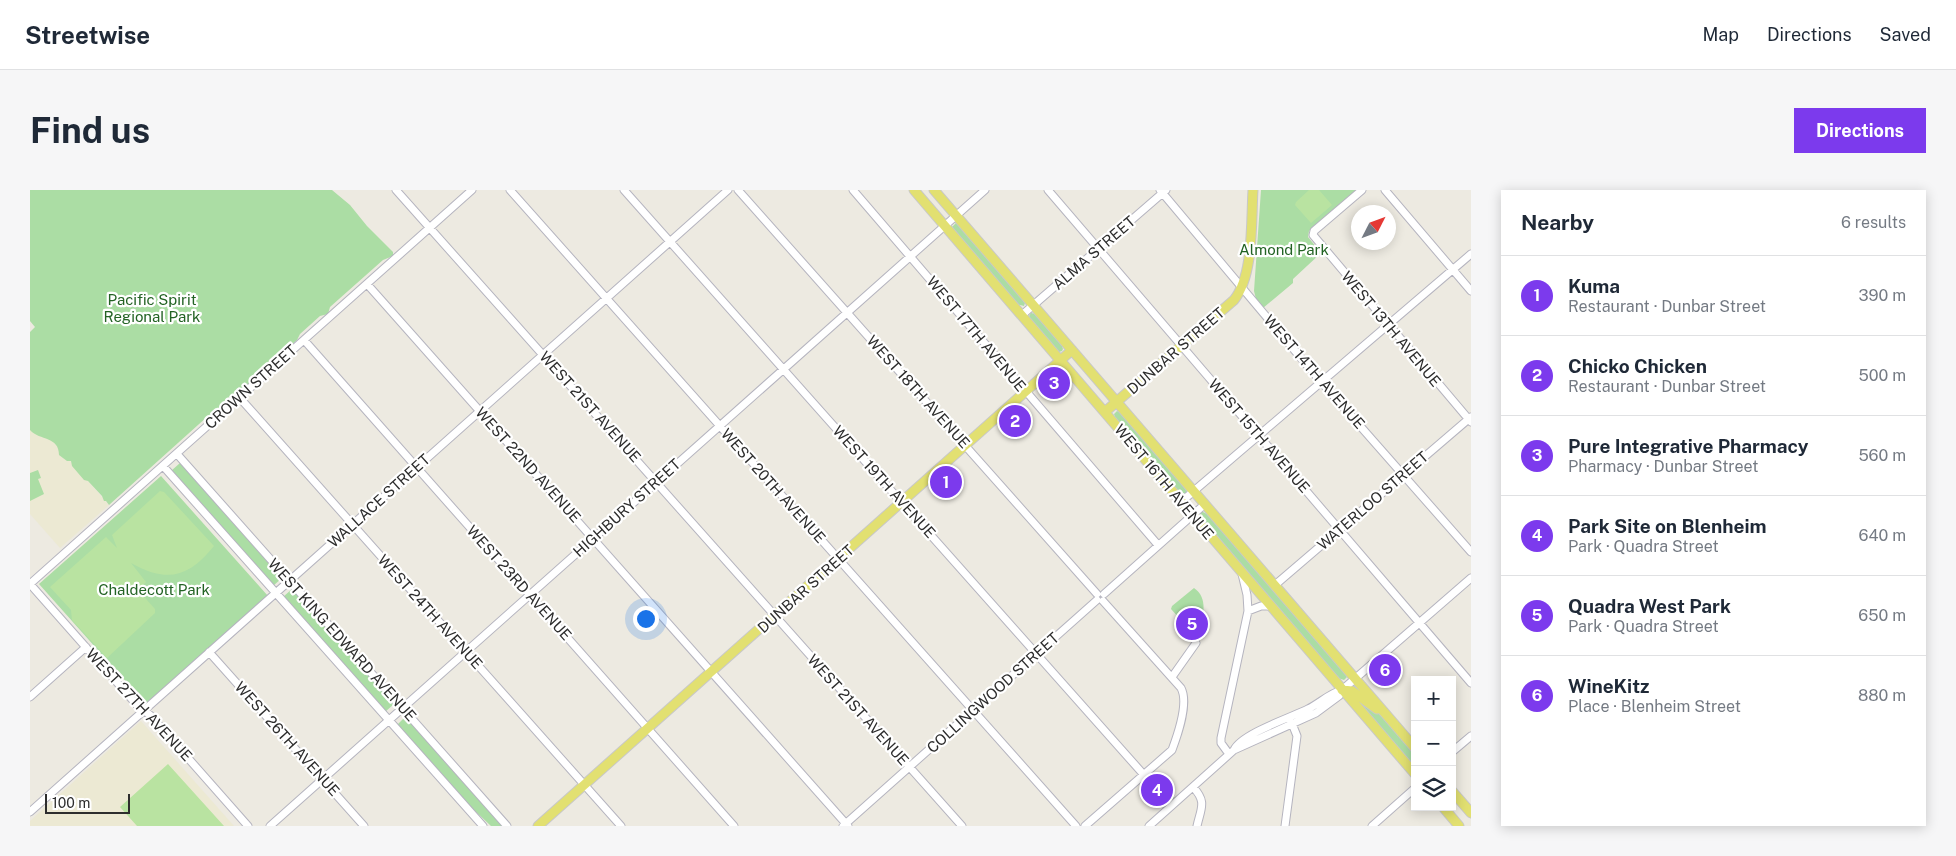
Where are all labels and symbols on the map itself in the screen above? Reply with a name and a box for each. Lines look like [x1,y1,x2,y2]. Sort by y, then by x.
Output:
north arrow [1351,205,1396,250]
street label: ALMA STREET [1049,212,1138,293]
park label: Almond Park [1239,241,1329,258]
street label: WEST 13TH AVENUE [1338,268,1445,390]
street label: WEST 17TH AVENUE [923,273,1029,395]
park label: Pacific Spirit Regional Park [104,291,200,325]
street label: DUNBAR STREET [1124,304,1228,398]
street label: WEST 14TH AVENUE [1260,311,1368,432]
street label: WEST 18TH AVENUE [863,332,973,451]
street label: CROWN STREET [201,341,300,432]
street label: WEST 21ST AVENUE [536,348,644,465]
pin: 3 [1038,364,1070,402]
street label: WEST 15TH AVENUE [1205,375,1313,496]
pin: 2 [999,402,1031,440]
street label: WEST 22ND AVENUE [472,404,584,526]
street label: WEST 16TH AVENUE [1111,421,1217,543]
street label: WEST 19TH AVENUE [830,422,939,541]
street label: WEST 20TH AVENUE [718,425,829,546]
street label: WATERLOO STREET [1314,448,1432,553]
street label: WALLACE STREET [324,450,433,551]
street label: HIGHBURY STREET [570,455,684,560]
pin: 1 [930,463,962,501]
street label: WEST 23RD AVENUE [464,522,575,643]
street label: DUNBAR STREET [754,541,857,636]
street label: WEST 24TH AVENUE [375,551,486,672]
street label: WEST KING EDWARD AVENUE [265,555,420,724]
park label: Chaldecott Park [98,581,210,598]
pin: 5 [1176,605,1208,643]
your location [633,606,659,632]
street label: COLLINGWOOD STREET [923,629,1062,756]
street label: WEST 27TH AVENUE [83,645,196,764]
street label: WEST 21ST AVENUE [804,651,912,768]
pin: 6 [1369,651,1401,689]
street label: WEST 26TH AVENUE [232,678,343,799]
pin: 4 [1141,771,1173,809]
scale bar [45,791,130,814]

